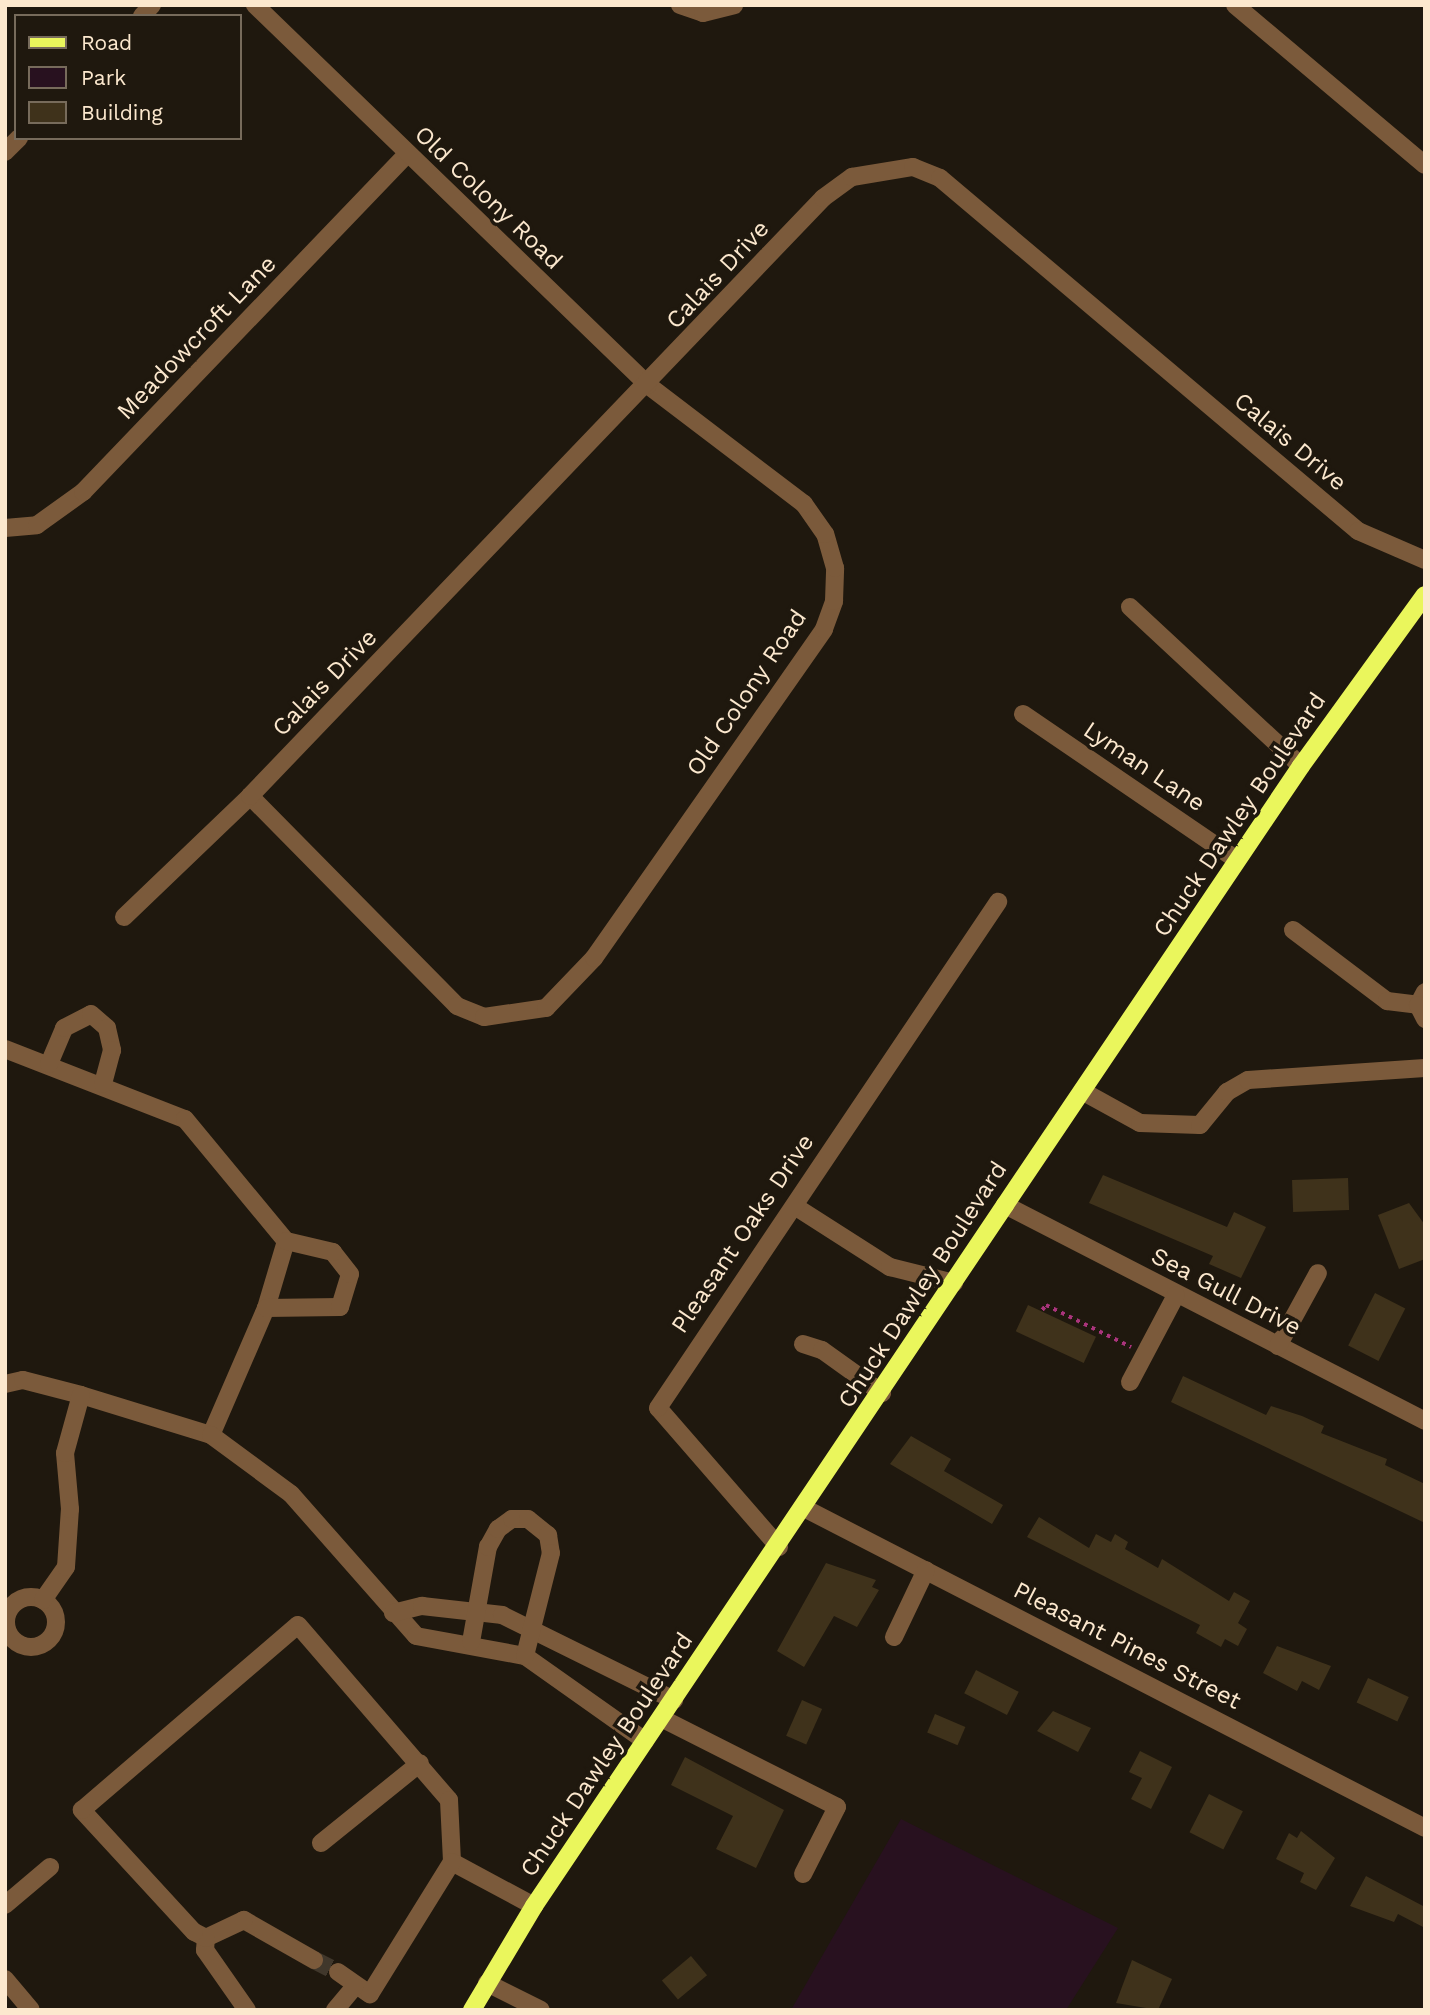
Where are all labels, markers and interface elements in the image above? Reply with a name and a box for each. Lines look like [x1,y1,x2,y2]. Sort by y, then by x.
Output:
legend [14,14,242,140]
text: Road [81,30,132,55]
text: Park [81,65,126,90]
text: Building [81,100,163,125]
street label: Old Colony Road [408,120,568,276]
street label: Calais Drive [660,215,776,335]
street label: Meadowcroft Lane [111,250,283,426]
street label: Calais Drive [1228,387,1352,497]
street label: Old Colony Road [681,604,813,782]
street label: Calais Drive [267,623,383,743]
street label: Chuck Dawley Boulevard [1147,687,1333,943]
street label: Lyman Lane [1078,716,1210,818]
street label: Pleasant Oaks Drive [666,1129,820,1339]
street label: Chuck Dawley Boulevard [832,1156,1014,1414]
street label: Sea Gull Drive [1146,1242,1306,1342]
street label: Pleasant Pines Street [1008,1576,1246,1716]
street label: Chuck Dawley Boulevard [514,1627,700,1883]

